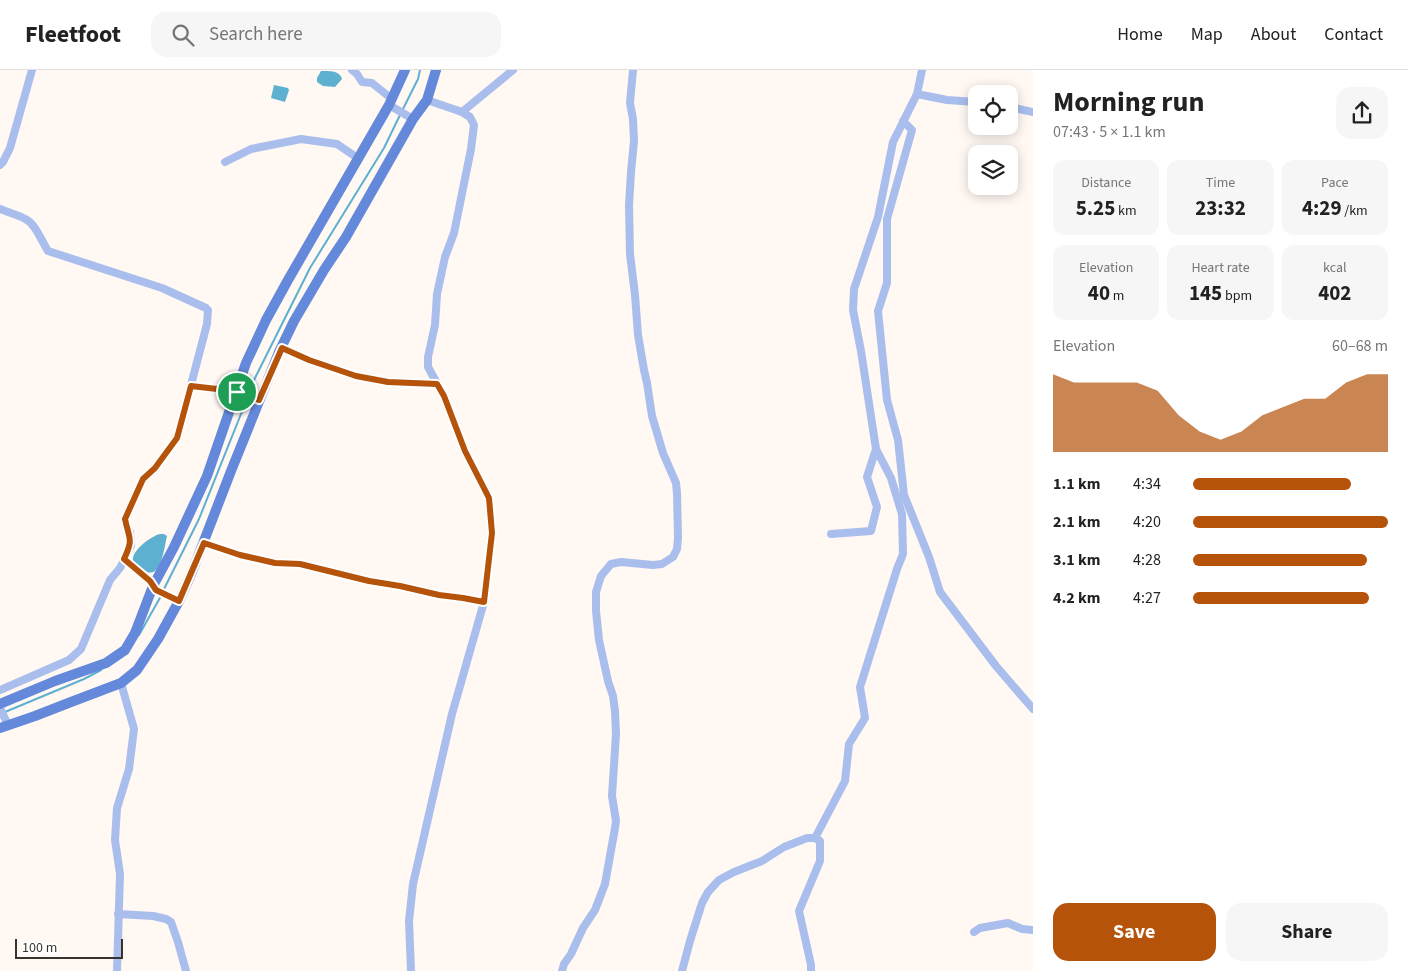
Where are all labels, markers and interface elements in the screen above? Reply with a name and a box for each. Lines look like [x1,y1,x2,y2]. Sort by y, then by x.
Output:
search box [151,12,501,57]
text: Fleetfoot [25,17,121,52]
icon: search [169,21,197,49]
text: Search here [209,21,303,48]
text: Home [1117,22,1163,47]
text: Map [1191,22,1223,47]
text: About [1251,22,1296,47]
text: Contact [1324,22,1383,47]
text: Morning run [1053,82,1204,122]
map controls [968,85,1018,195]
button: locate [968,85,1018,135]
button: share [1336,87,1388,139]
text: 07:43 · 5 × 1.1 km [1053,121,1166,143]
button: layers [968,145,1018,195]
text: Distance [1081,173,1131,193]
text: Time [1206,173,1235,193]
text: Pace [1321,173,1349,193]
text: 5.25 [1076,193,1115,223]
text: 23:32 [1195,193,1246,223]
text: 4:29 [1302,193,1341,223]
text: km [1115,201,1137,221]
text: /km [1341,201,1368,221]
text: Elevation [1079,258,1133,278]
text: Heart rate [1191,258,1250,278]
text: kcal [1323,258,1347,278]
text: 40 [1088,278,1110,308]
text: 145 [1189,278,1222,308]
text: 402 [1318,278,1351,308]
text: m [1110,286,1124,306]
text: bpm [1222,286,1252,306]
text: Elevation [1053,335,1115,357]
text: 60–68 m [1332,335,1388,357]
pin [216,371,258,413]
icon: arrive [223,378,251,406]
text: 1.1 km [1053,473,1100,495]
text: 4:34 [1133,473,1161,495]
text: 2.1 km [1053,511,1100,533]
text: 4:20 [1133,511,1161,533]
text: 3.1 km [1053,549,1100,571]
text: 4:28 [1133,549,1161,571]
text: 4.2 km [1053,587,1100,609]
text: 4:27 [1133,587,1161,609]
button: Save [1053,903,1216,961]
button: Share [1226,903,1388,961]
scale bar [15,936,122,959]
text: 100 m [22,938,57,958]

